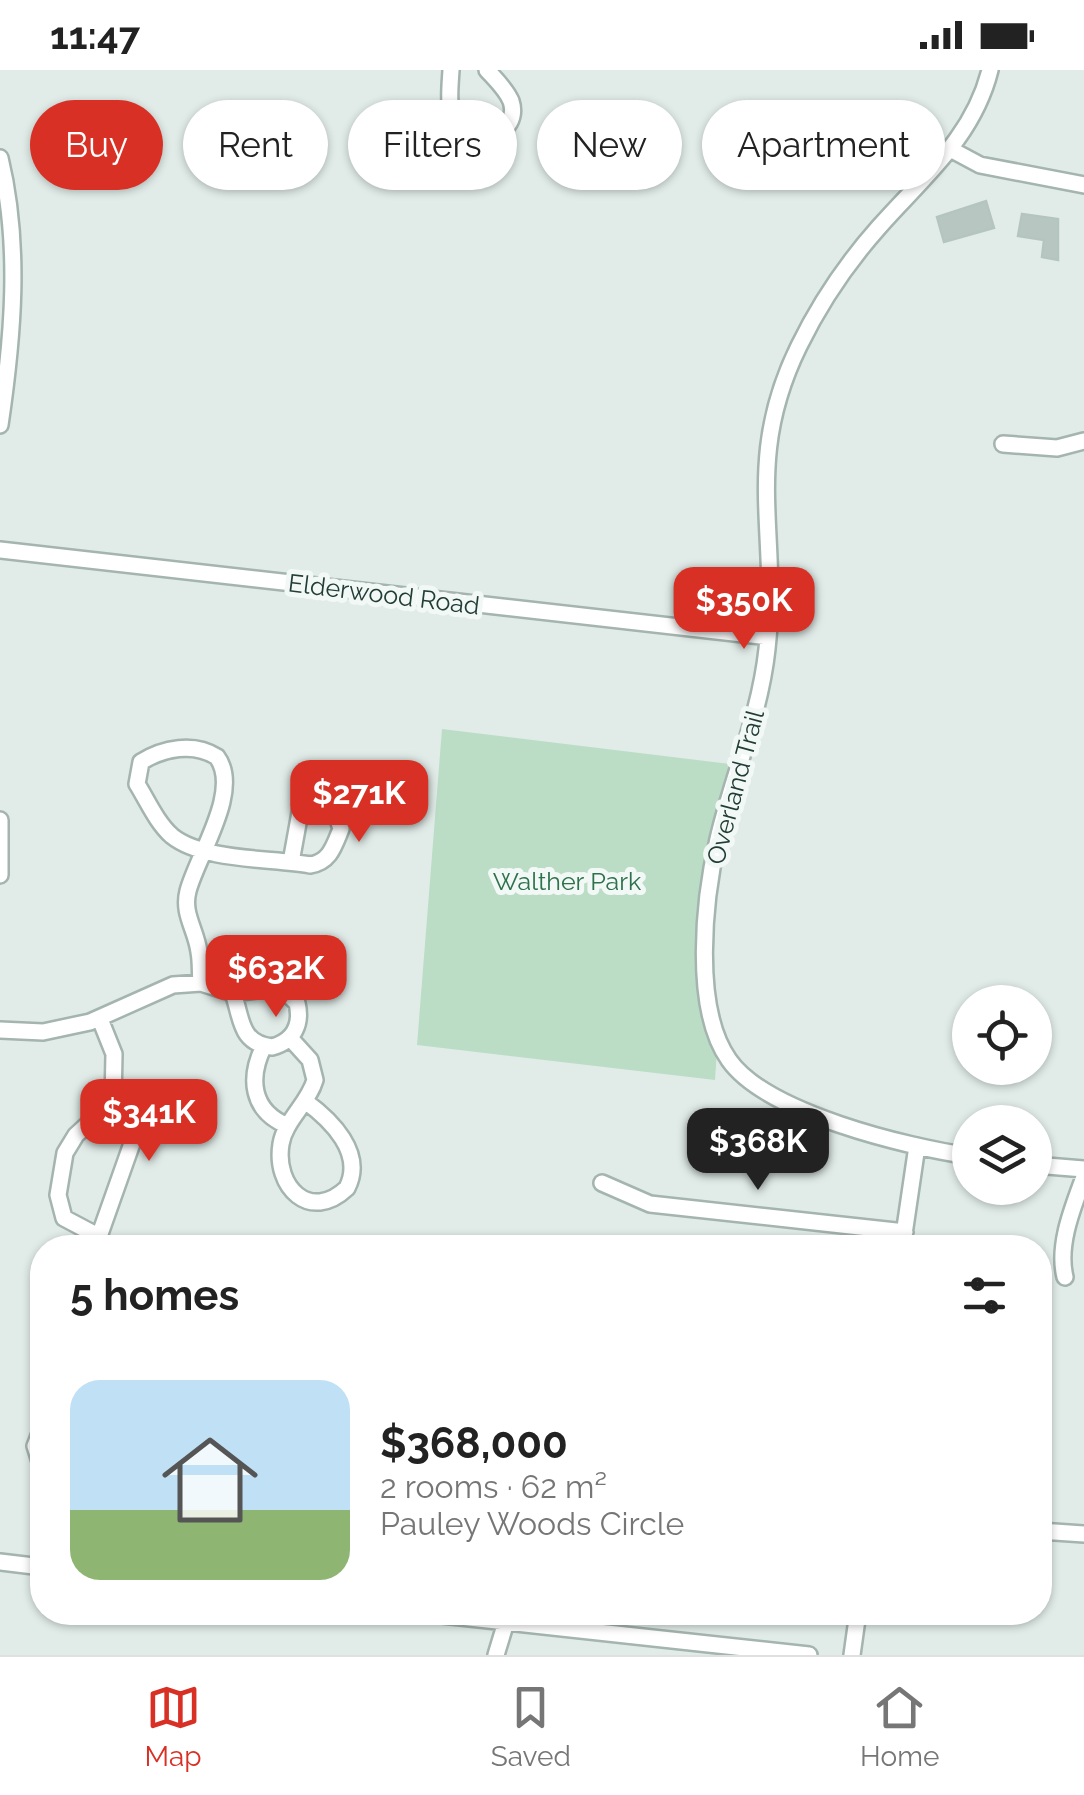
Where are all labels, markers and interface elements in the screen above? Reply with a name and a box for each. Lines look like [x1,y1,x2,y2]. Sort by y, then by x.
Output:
text: 11:47 [50,13,140,58]
chip: Buy [30,100,163,190]
chip: Rent [183,100,328,190]
chip: Filters [348,100,517,190]
chip: New [537,100,682,190]
chip: Apartment [702,100,945,190]
street label: Elderwood Road [287,567,481,621]
pin: $350K [674,567,814,652]
text: $350K [696,581,792,618]
street label: Overland Trail [700,706,770,868]
pin: $271K [289,760,429,845]
text: $271K [312,774,406,811]
park label: Walther Park [493,866,642,896]
pin: $632K [206,935,346,1020]
text: $632K [228,949,324,986]
map controls [952,985,1052,1205]
button: locate [952,985,1052,1085]
pin: $341K [79,1079,219,1164]
text: $341K [102,1093,196,1130]
button: layers [952,1105,1052,1205]
pin: $368K [688,1108,828,1193]
text: $368K [709,1122,807,1159]
icon: filters [957,1268,1012,1323]
text: 5 homes [70,1271,239,1320]
text: $368,000 [380,1419,568,1468]
icon: home [150,1420,270,1540]
text: 2 rooms · 62 m² [380,1468,607,1505]
text: Pauley Woods Circle [380,1505,684,1542]
tab: Map [145,1680,202,1773]
tab: Saved [491,1680,571,1773]
tab: Home [860,1680,939,1773]

